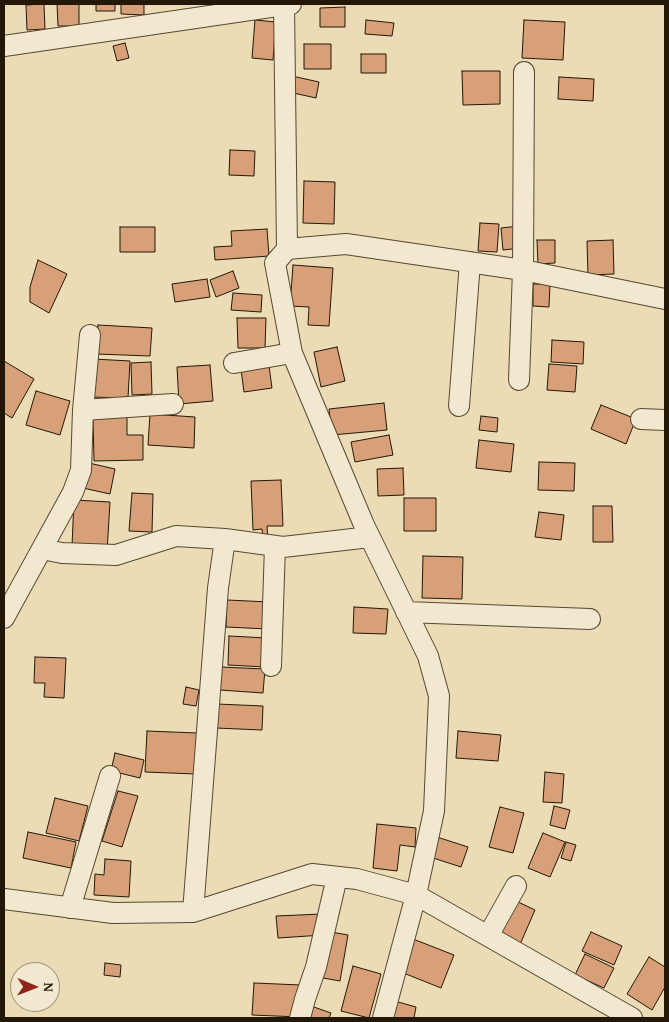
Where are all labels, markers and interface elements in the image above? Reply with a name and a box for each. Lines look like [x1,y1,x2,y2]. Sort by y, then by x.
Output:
north arrow [10,962,60,1012]
text: N [39,982,59,992]

